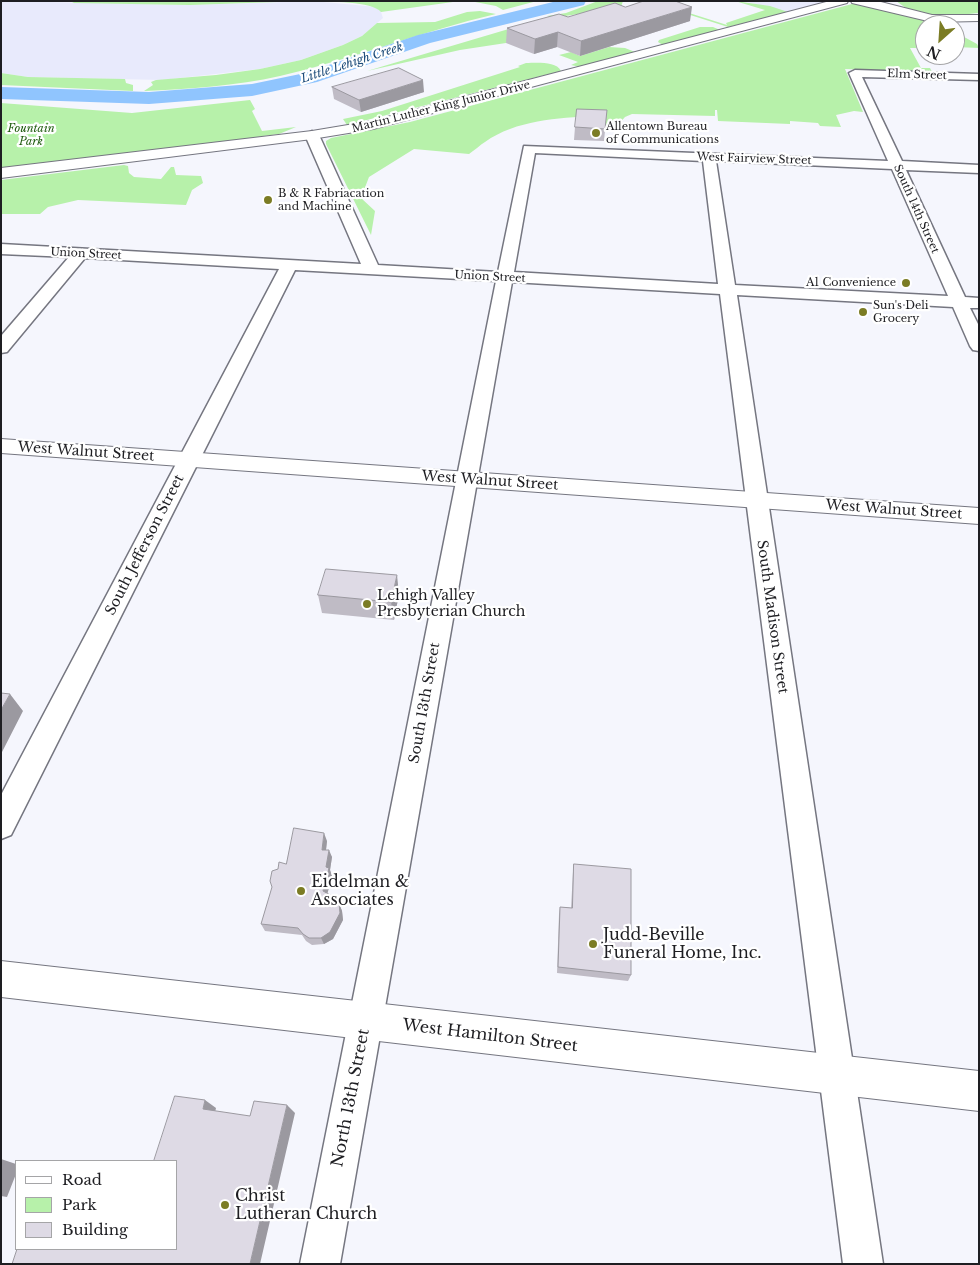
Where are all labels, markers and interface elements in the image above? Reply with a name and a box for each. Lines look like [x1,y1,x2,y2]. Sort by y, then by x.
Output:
north arrow [915,15,965,65]
water label: Little Lehigh Creek [299,40,405,86]
text: N [924,42,944,64]
street label: Elm Street [887,67,947,83]
street label: Martin Luther King Junior Drive [350,78,532,136]
place label: Allentown Bureau of Communications [606,120,719,146]
park label: Fountain Park [7,122,55,148]
marker: Allentown Bureau of Communications [590,127,602,139]
street label: West Fairview Street [696,150,812,168]
street label: South 14th Street [890,163,942,255]
place label: B & R Fabriacation and Machine [278,187,384,213]
marker: B & R Fabriacation and Machine [262,194,274,206]
street label: Union Street [50,246,122,262]
street label: Union Street [454,269,526,285]
place label: A1 Convenience [806,276,896,290]
marker: A1 Convenience [900,277,912,289]
place label: Sun's Deli Grocery [873,299,929,325]
marker: Sun's Deli Grocery [857,306,869,318]
street label: West Walnut Street [17,439,155,465]
street label: West Walnut Street [421,468,559,494]
street label: South Jefferson Street [102,472,188,618]
street label: West Walnut Street [825,497,963,523]
street label: South Madison Street [753,539,791,695]
place label: Lehigh Valley Presbyterian Church [377,588,525,620]
marker: Lehigh Valley Presbyterian Church [361,598,373,610]
street label: South 13th Street [406,641,444,765]
place label: Eidelman & Associates [311,872,409,910]
marker: Eidelman & Associates [295,885,307,897]
place label: Judd-Beville Funeral Home, Inc. [603,925,762,963]
marker: Judd-Beville Funeral Home, Inc. [587,938,599,950]
street label: West Hamilton Street [401,1016,579,1056]
street label: North 13th Street [328,1027,374,1169]
legend [15,1160,178,1250]
text: Road [62,1170,102,1189]
place label: Christ Lutheran Church [235,1186,377,1224]
text: Park [62,1195,97,1214]
marker: Christ Lutheran Church [219,1199,231,1211]
text: Building [62,1220,128,1239]

